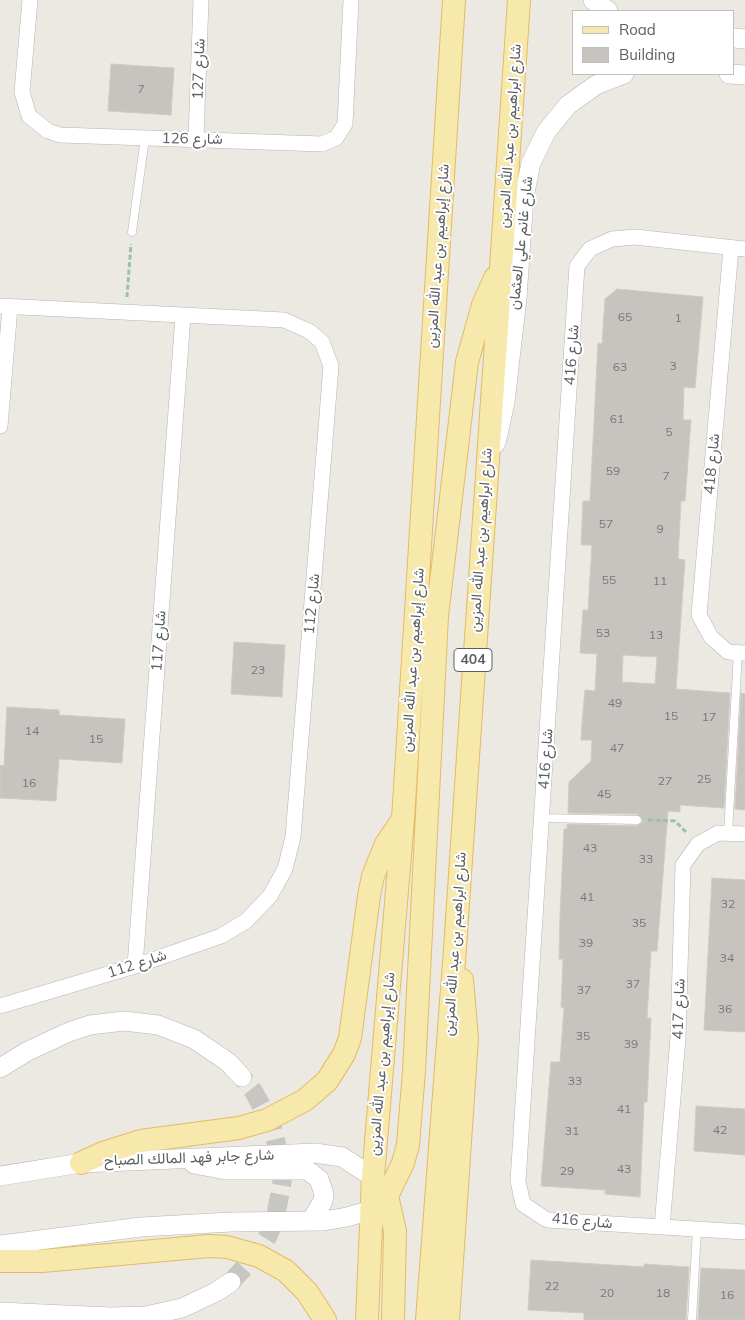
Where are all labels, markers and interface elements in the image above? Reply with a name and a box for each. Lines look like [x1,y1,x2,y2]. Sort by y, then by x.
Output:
legend [572,10,735,75]
text: Road [619,20,656,39]
street label: شارع 127 [189,38,209,100]
street label: شارع ابراهيم بن عبد الله المزين [495,43,525,229]
text: Building [619,45,675,64]
house number: 7 [137,82,145,96]
street label: شارع 126 [161,129,223,149]
street label: شارع إبراهيم بن عبد الله المزين [423,163,453,349]
street label: شارع غانم علي العثمان [505,175,537,311]
house number: 65 [618,310,632,324]
house number: 1 [674,311,682,325]
street label: شارع 416 [561,324,583,386]
house number: 3 [669,359,677,373]
house number: 63 [613,360,627,374]
house number: 61 [610,412,624,426]
house number: 5 [665,425,673,439]
street label: شارع 418 [700,433,724,495]
street label: شارع ابراهيم بن عبد الله المزين [466,447,496,633]
house number: 59 [606,464,620,478]
house number: 7 [662,469,670,483]
house number: 57 [599,517,613,531]
house number: 9 [656,522,664,536]
street label: شارع إبراهيم بن عبد الله المزين [398,567,428,753]
street label: شارع 112 [300,573,324,635]
house number: 55 [602,573,616,587]
house number: 11 [653,574,667,588]
street label: شارع 117 [148,610,170,672]
house number: 53 [596,626,610,640]
house number: 13 [649,628,663,642]
road number: 404 [454,648,492,672]
house number: 23 [251,663,265,677]
house number: 49 [608,696,622,710]
house number: 15 [664,709,678,723]
house number: 17 [702,710,716,724]
house number: 14 [25,724,39,738]
street label: شارع 416 [535,728,557,790]
house number: 15 [89,732,103,746]
house number: 47 [610,741,624,755]
house number: 25 [697,772,711,786]
house number: 27 [658,774,672,788]
house number: 16 [22,776,36,790]
house number: 45 [597,787,611,801]
house number: 43 [583,841,597,855]
street label: شارع ابراهيم بن عبد الله المزين [440,851,470,1037]
house number: 33 [639,852,653,866]
house number: 41 [580,890,594,904]
house number: 32 [721,897,735,911]
house number: 35 [632,916,646,930]
house number: 39 [579,936,593,950]
street label: شارع 112 [105,946,169,982]
house number: 34 [720,951,734,965]
street label: شارع إبراهيم بن عبد الله المزين [365,971,399,1157]
house number: 37 [626,977,640,991]
street label: شارع 417 [669,978,689,1040]
house number: 37 [577,983,591,997]
house number: 36 [718,1002,732,1016]
house number: 35 [576,1029,590,1043]
house number: 39 [624,1037,638,1051]
house number: 33 [568,1074,582,1088]
house number: 41 [617,1102,631,1116]
house number: 42 [713,1123,727,1137]
house number: 31 [565,1124,579,1138]
street label: شارع جابر فهد المالك الصباح [104,1146,274,1170]
house number: 43 [617,1162,631,1176]
house number: 29 [560,1164,574,1178]
street label: شارع 416 [551,1209,613,1233]
house number: 22 [545,1279,559,1293]
house number: 20 [600,1286,614,1300]
house number: 18 [656,1286,670,1300]
house number: 16 [720,1288,734,1302]

